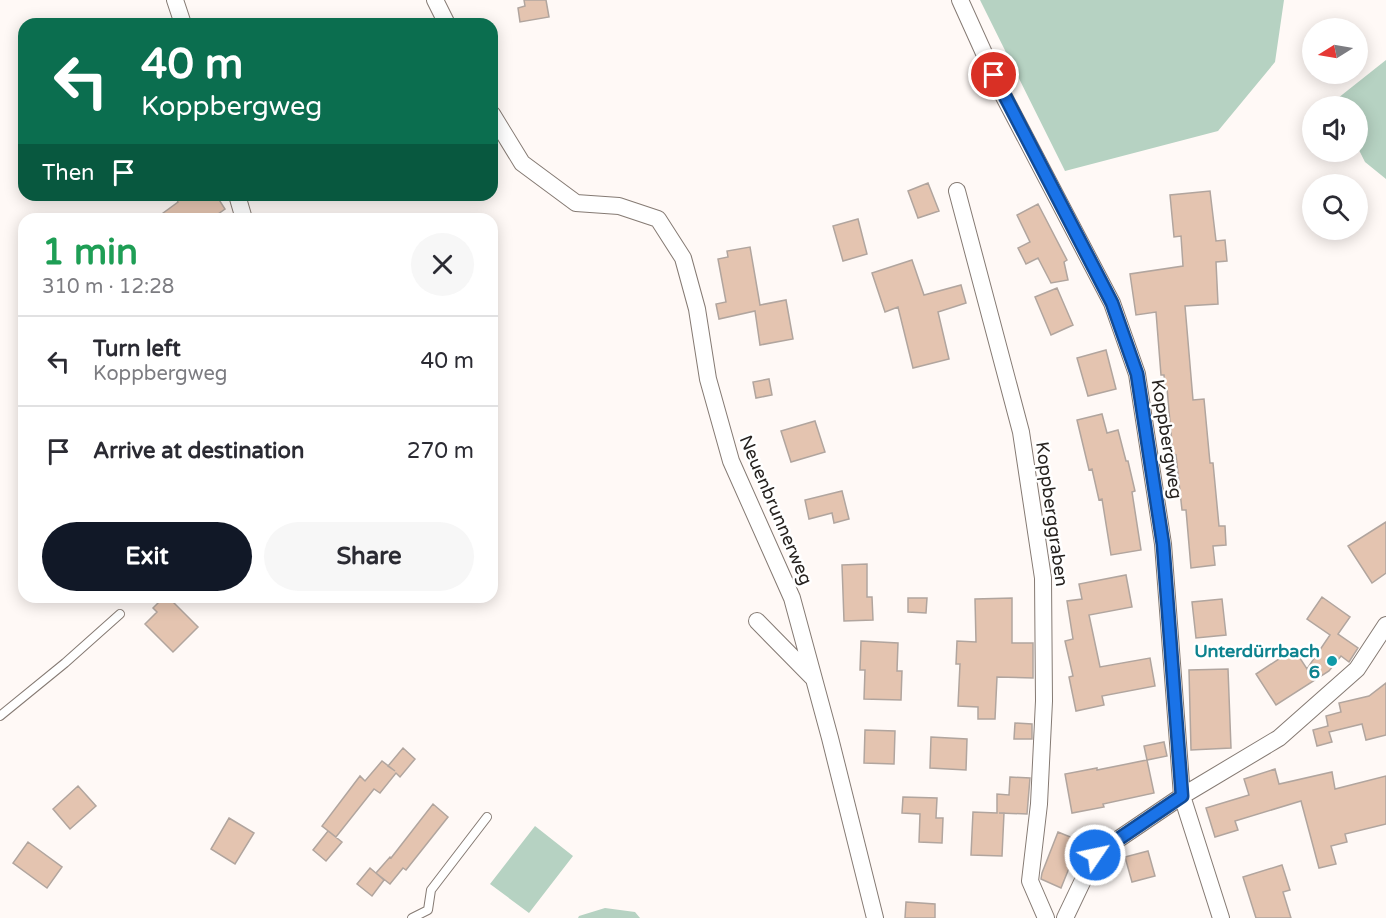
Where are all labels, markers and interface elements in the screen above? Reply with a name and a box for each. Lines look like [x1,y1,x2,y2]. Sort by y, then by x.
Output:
north arrow [1302,18,1368,84]
map controls [1302,18,1368,240]
text: 40 m [141,39,243,90]
icon: left [42,42,120,120]
pin [968,49,1019,100]
icon: arrive [977,58,1010,91]
text: Koppbergweg [141,90,322,123]
button: sound [1302,96,1368,162]
icon: arrive [107,156,140,189]
text: Then [42,160,95,186]
button: search [1302,174,1368,240]
text: 1 min [42,231,138,274]
button: close [411,233,474,296]
text: 310 m · 12:28 [42,275,174,299]
text: Turn left [93,336,181,362]
icon: left [42,345,75,378]
text: 40 m [420,348,474,374]
text: Koppbergweg [93,362,227,386]
street label: Koppbergweg [1147,378,1187,500]
street label: Neuenbrunnerweg [735,432,817,588]
icon: arrive [42,435,75,468]
text: Arrive at destination [93,438,304,464]
text: 270 m [407,438,474,464]
street label: Koppberggraben [1031,440,1073,588]
button: Exit [42,522,252,591]
button: Share [264,522,474,591]
place label: Unterdürrbach 6 [1194,640,1320,683]
marker: Unterdürrbach 6 [1325,654,1339,668]
position arrow [1063,823,1127,887]

